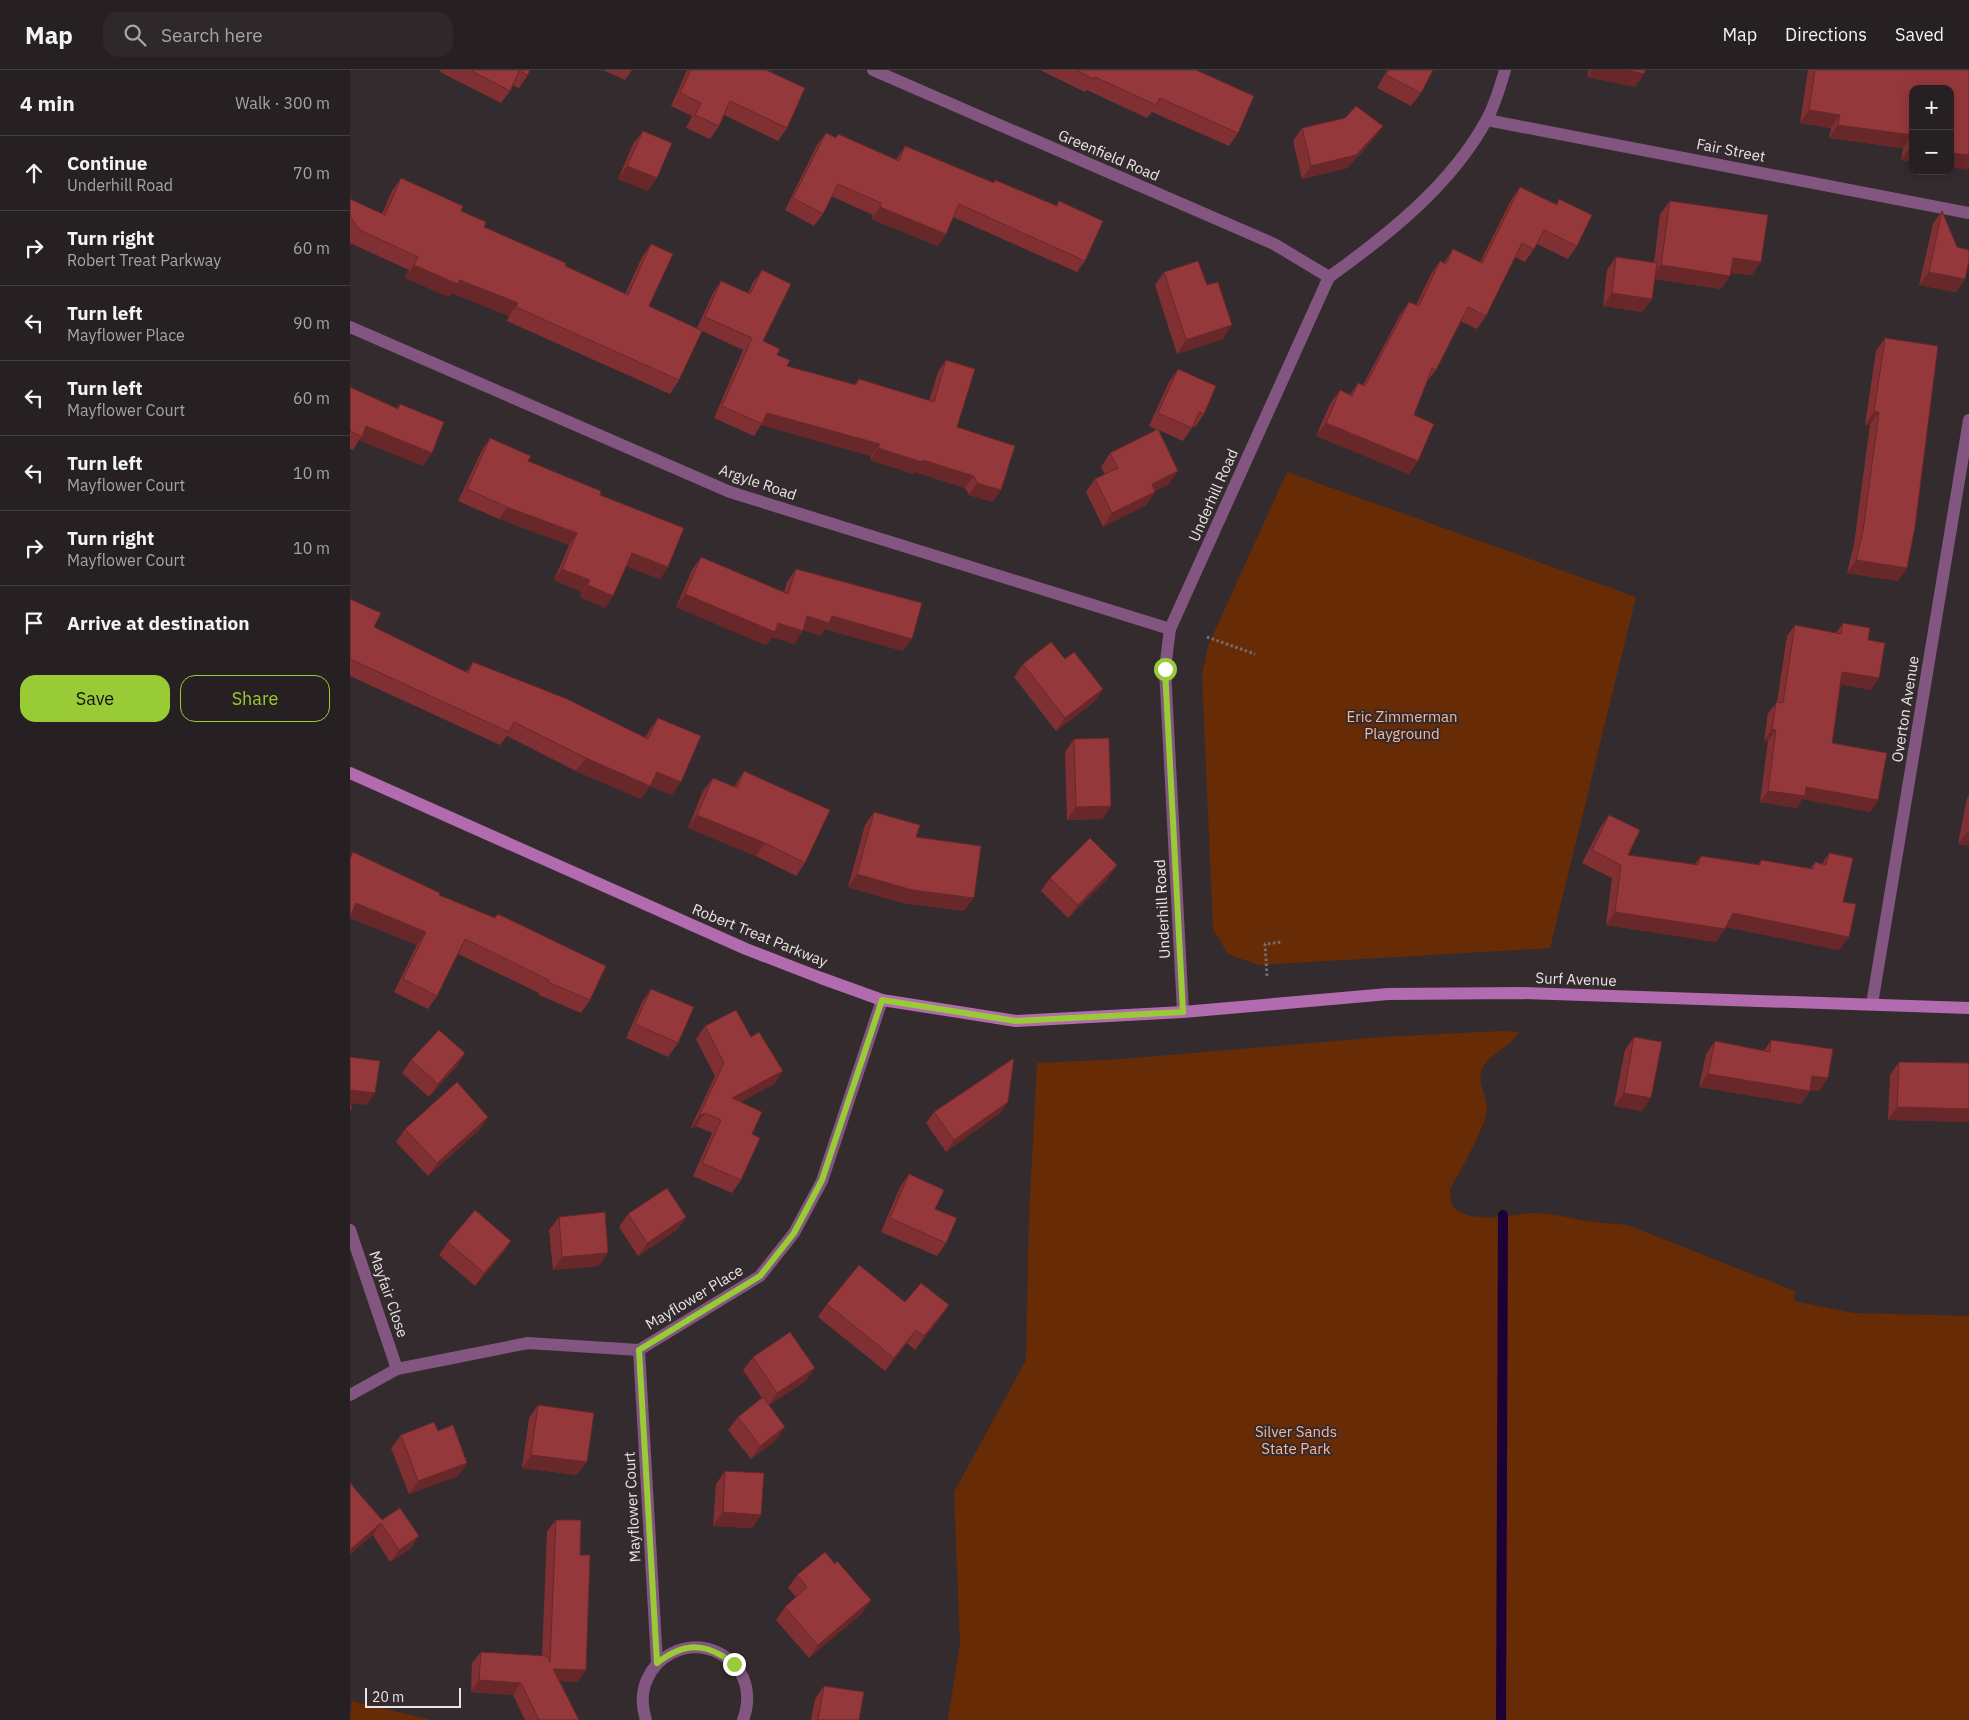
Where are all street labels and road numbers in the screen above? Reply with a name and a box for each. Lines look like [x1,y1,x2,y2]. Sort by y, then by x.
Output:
street label: Greenfield Road [1055,125,1163,185]
street label: Fair Street [1695,134,1767,166]
street label: Underhill Road [1184,446,1242,544]
street label: Argyle Road [717,460,799,504]
street label: Overton Avenue [1887,654,1923,764]
street label: Underhill Road [1150,859,1174,959]
street label: Robert Treat Parkway [689,899,831,971]
street label: Surf Avenue [1535,968,1617,990]
street label: Mayfair Close [365,1248,413,1340]
street label: Mayflower Place [642,1260,746,1334]
street label: Mayflower Court [620,1451,644,1563]

